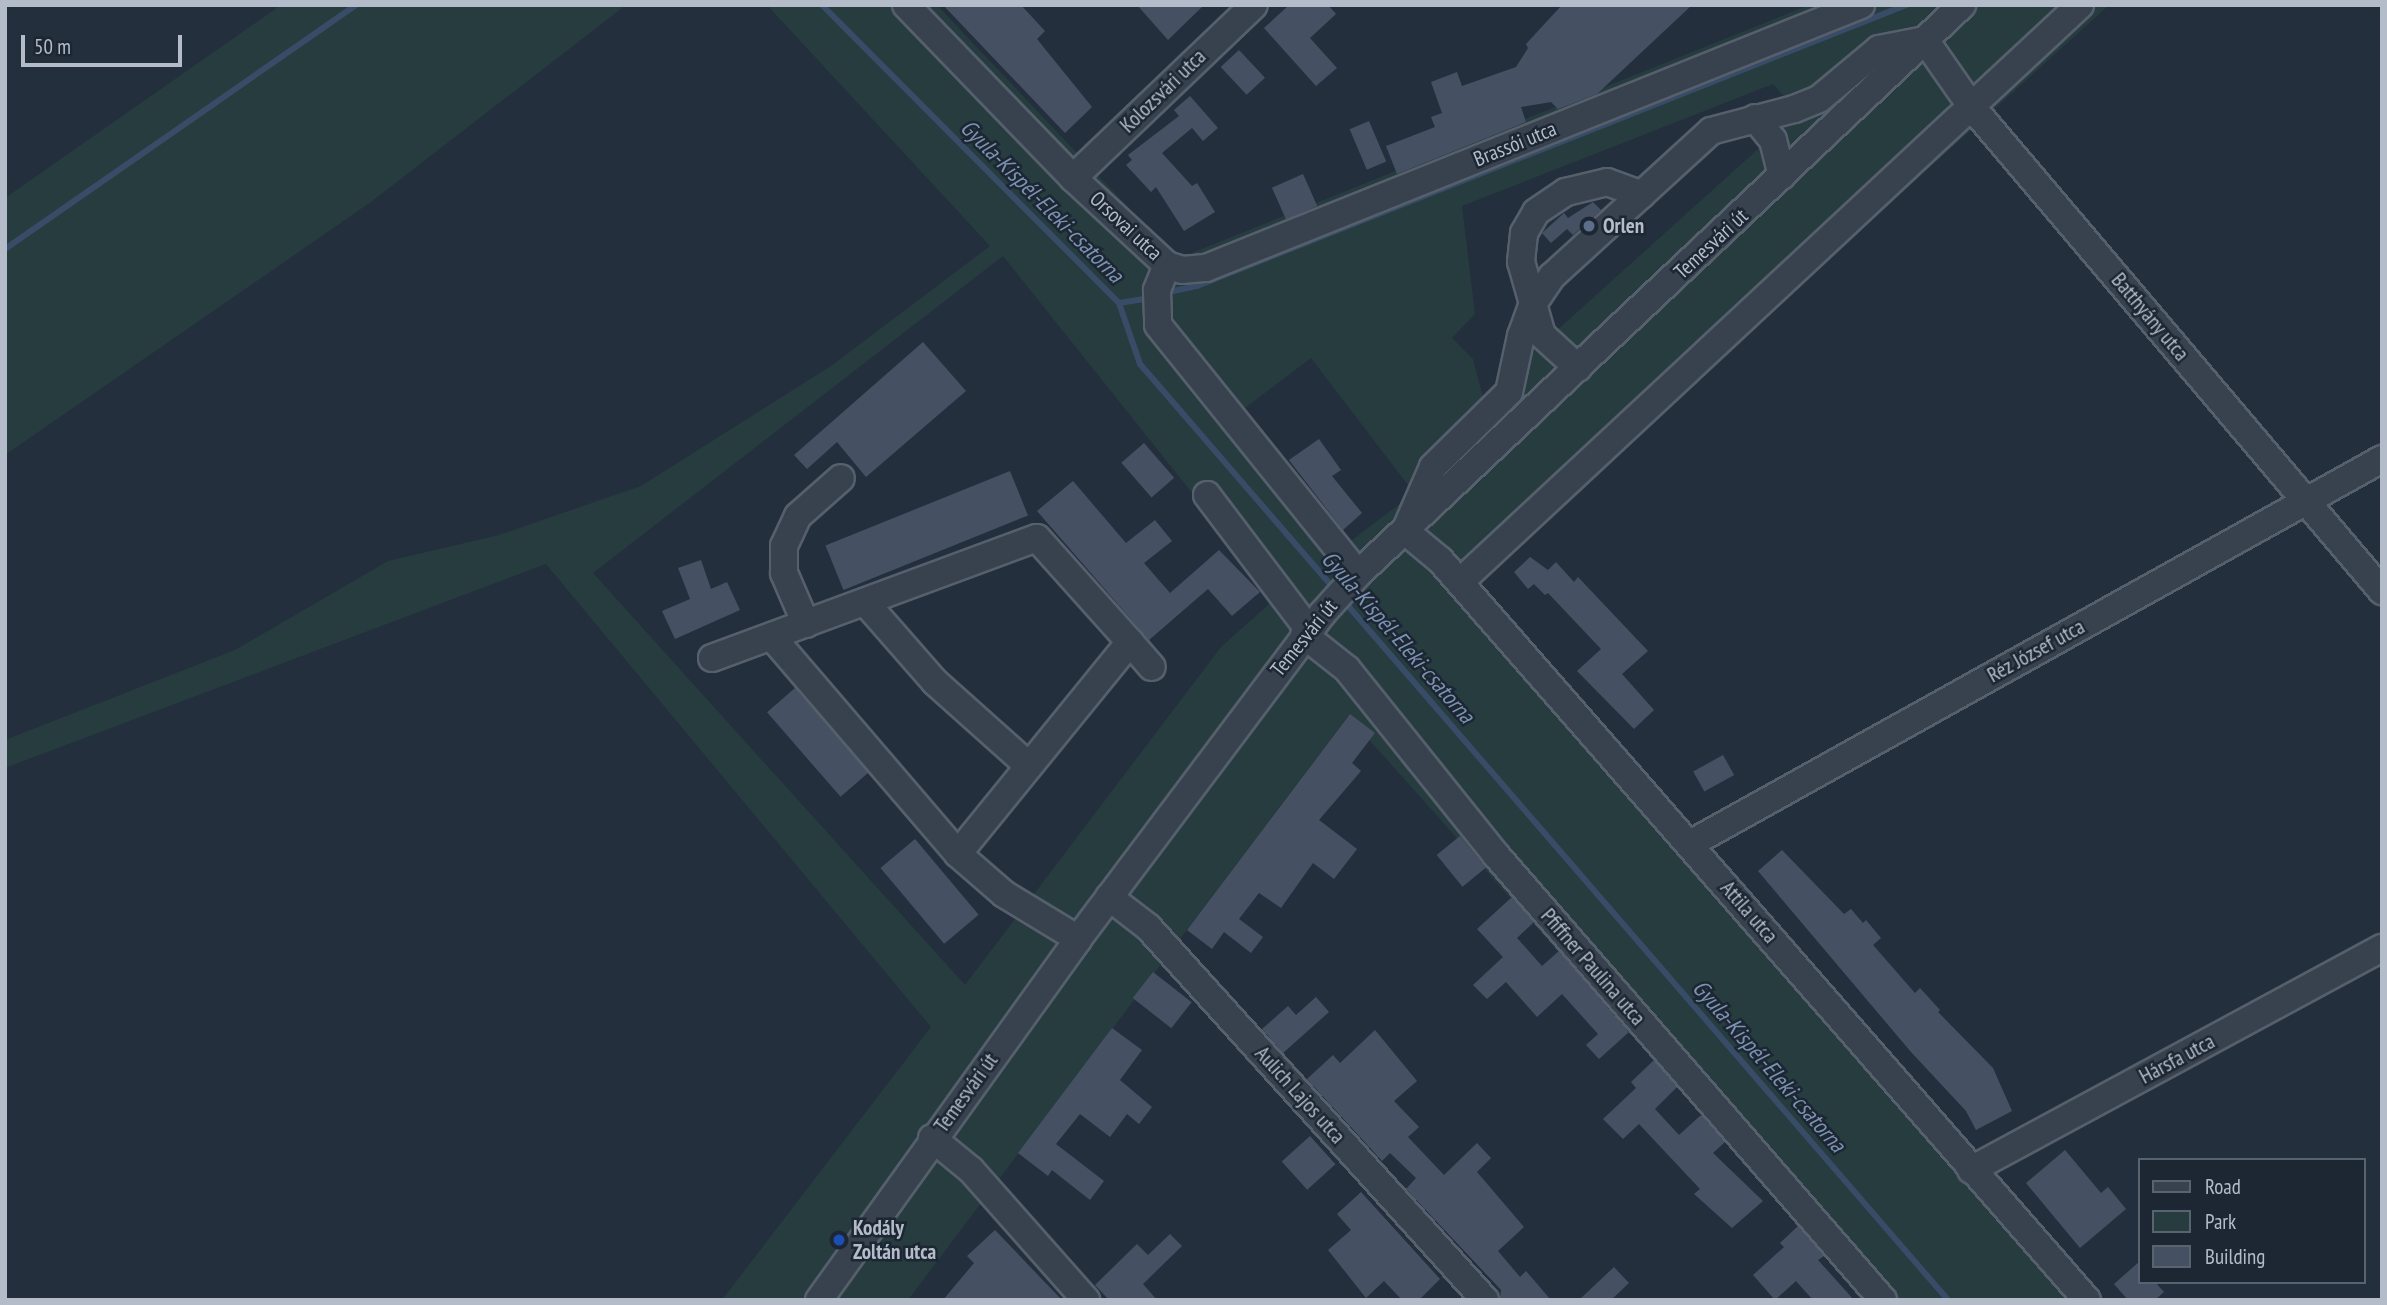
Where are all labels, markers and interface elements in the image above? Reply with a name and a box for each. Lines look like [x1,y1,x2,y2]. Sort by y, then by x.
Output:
scale bar [24,21,186,65]
text: 50 m [34,33,71,60]
street label: Kolozsvári utca [1115,44,1211,138]
water label: Gyula-Kispél-Eleki-csatorna [955,114,1129,288]
street label: Brassói utca [1470,116,1560,172]
street label: Orsovai utca [1085,186,1167,266]
street label: Temesvári út [1669,204,1753,284]
place label: Orlen [1603,213,1644,239]
marker: Orlen [1581,218,1597,234]
street label: Batthyány utca [2106,268,2194,366]
water label: Gyula-Kispél-Eleki-csatorna [1316,545,1480,729]
street label: Temesvári út [1265,595,1343,681]
street label: Réz József utca [1983,614,2089,688]
street label: Attila utca [1715,876,1783,948]
street label: Pfiffner Paulina utca [1536,904,1650,1030]
water label: Gyula-Kispél-Eleki-csatorna [1687,974,1851,1158]
street label: Hársfa utca [2135,1029,2219,1089]
street label: Aulich Lajos utca [1250,1041,1350,1149]
street label: Temesvári út [929,1049,1003,1137]
legend [2138,1158,2366,1284]
text: Road [2205,1173,2241,1200]
text: Park [2205,1208,2236,1235]
place label: Kodály Zoltán utca [853,1215,936,1265]
marker: Kodály Zoltán utca [831,1232,847,1248]
text: Building [2205,1243,2265,1270]

